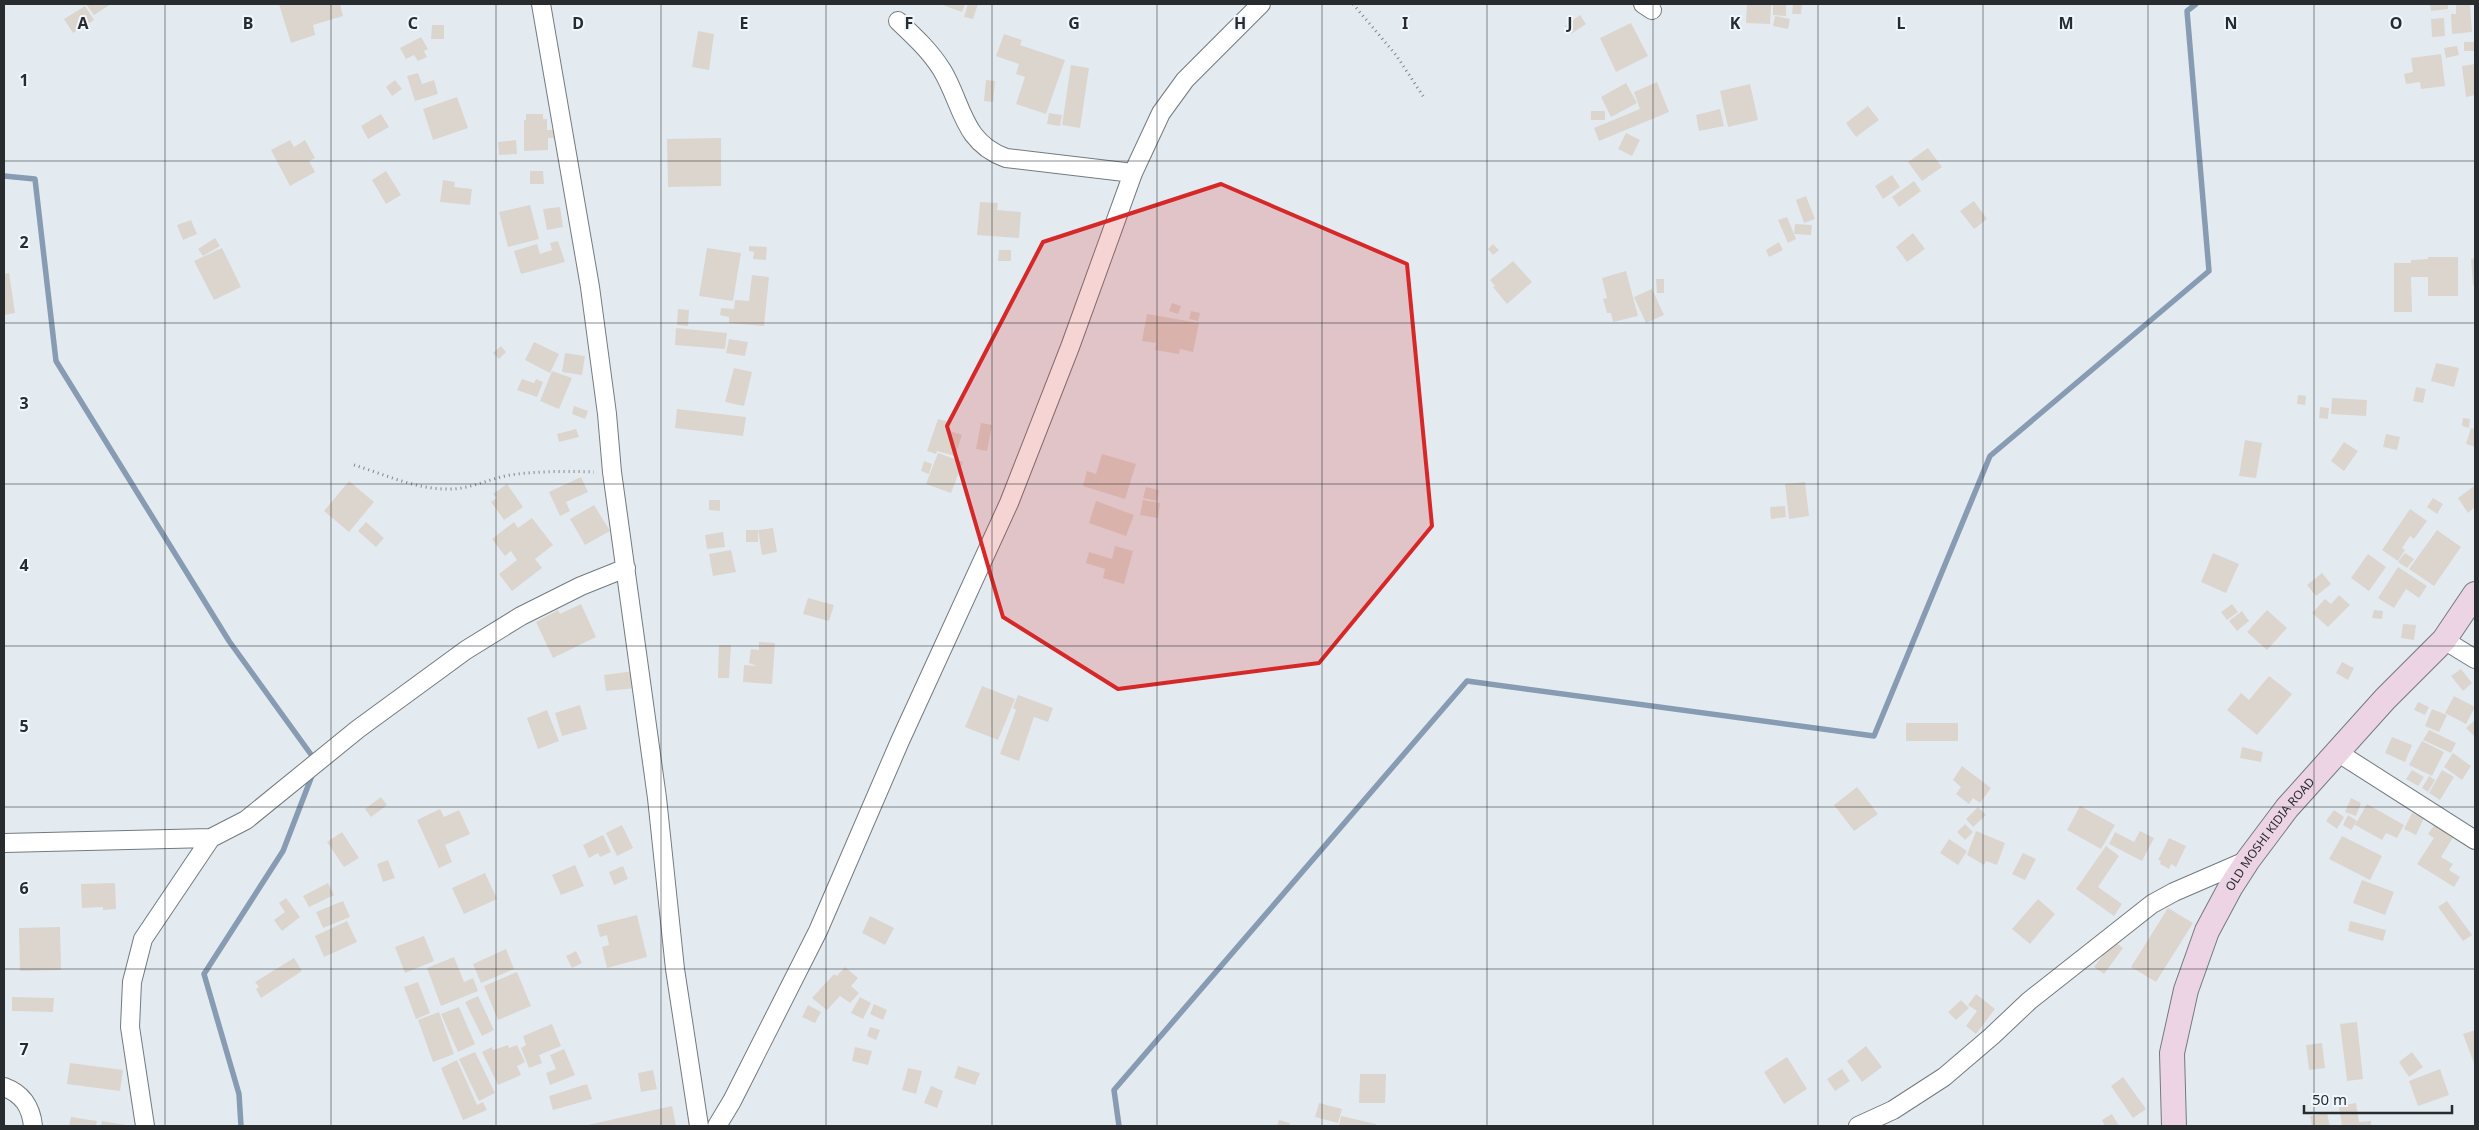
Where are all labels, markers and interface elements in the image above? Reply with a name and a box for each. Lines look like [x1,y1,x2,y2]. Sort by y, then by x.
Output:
text: A [77,12,89,34]
text: B [243,12,253,34]
text: C [408,12,418,34]
text: D [572,12,584,34]
text: E [740,12,749,34]
text: F [905,12,913,34]
text: G [1068,12,1080,34]
text: H [1234,12,1246,34]
text: I [1402,12,1408,34]
text: J [1565,12,1573,34]
text: K [1730,12,1741,34]
text: L [1897,12,1906,34]
text: M [2058,12,2074,34]
text: N [2224,12,2238,34]
text: O [2390,12,2402,34]
text: 1 [19,69,29,91]
text: 2 [19,231,29,253]
text: 3 [19,392,29,414]
text: 4 [19,554,29,576]
text: 5 [19,715,29,737]
street label: OLD MOSHI KIDIA ROAD [2221,773,2319,894]
text: 6 [19,877,29,899]
text: 7 [19,1038,29,1060]
scale bar [2304,1082,2452,1114]
text: 50 m [2312,1089,2347,1109]

